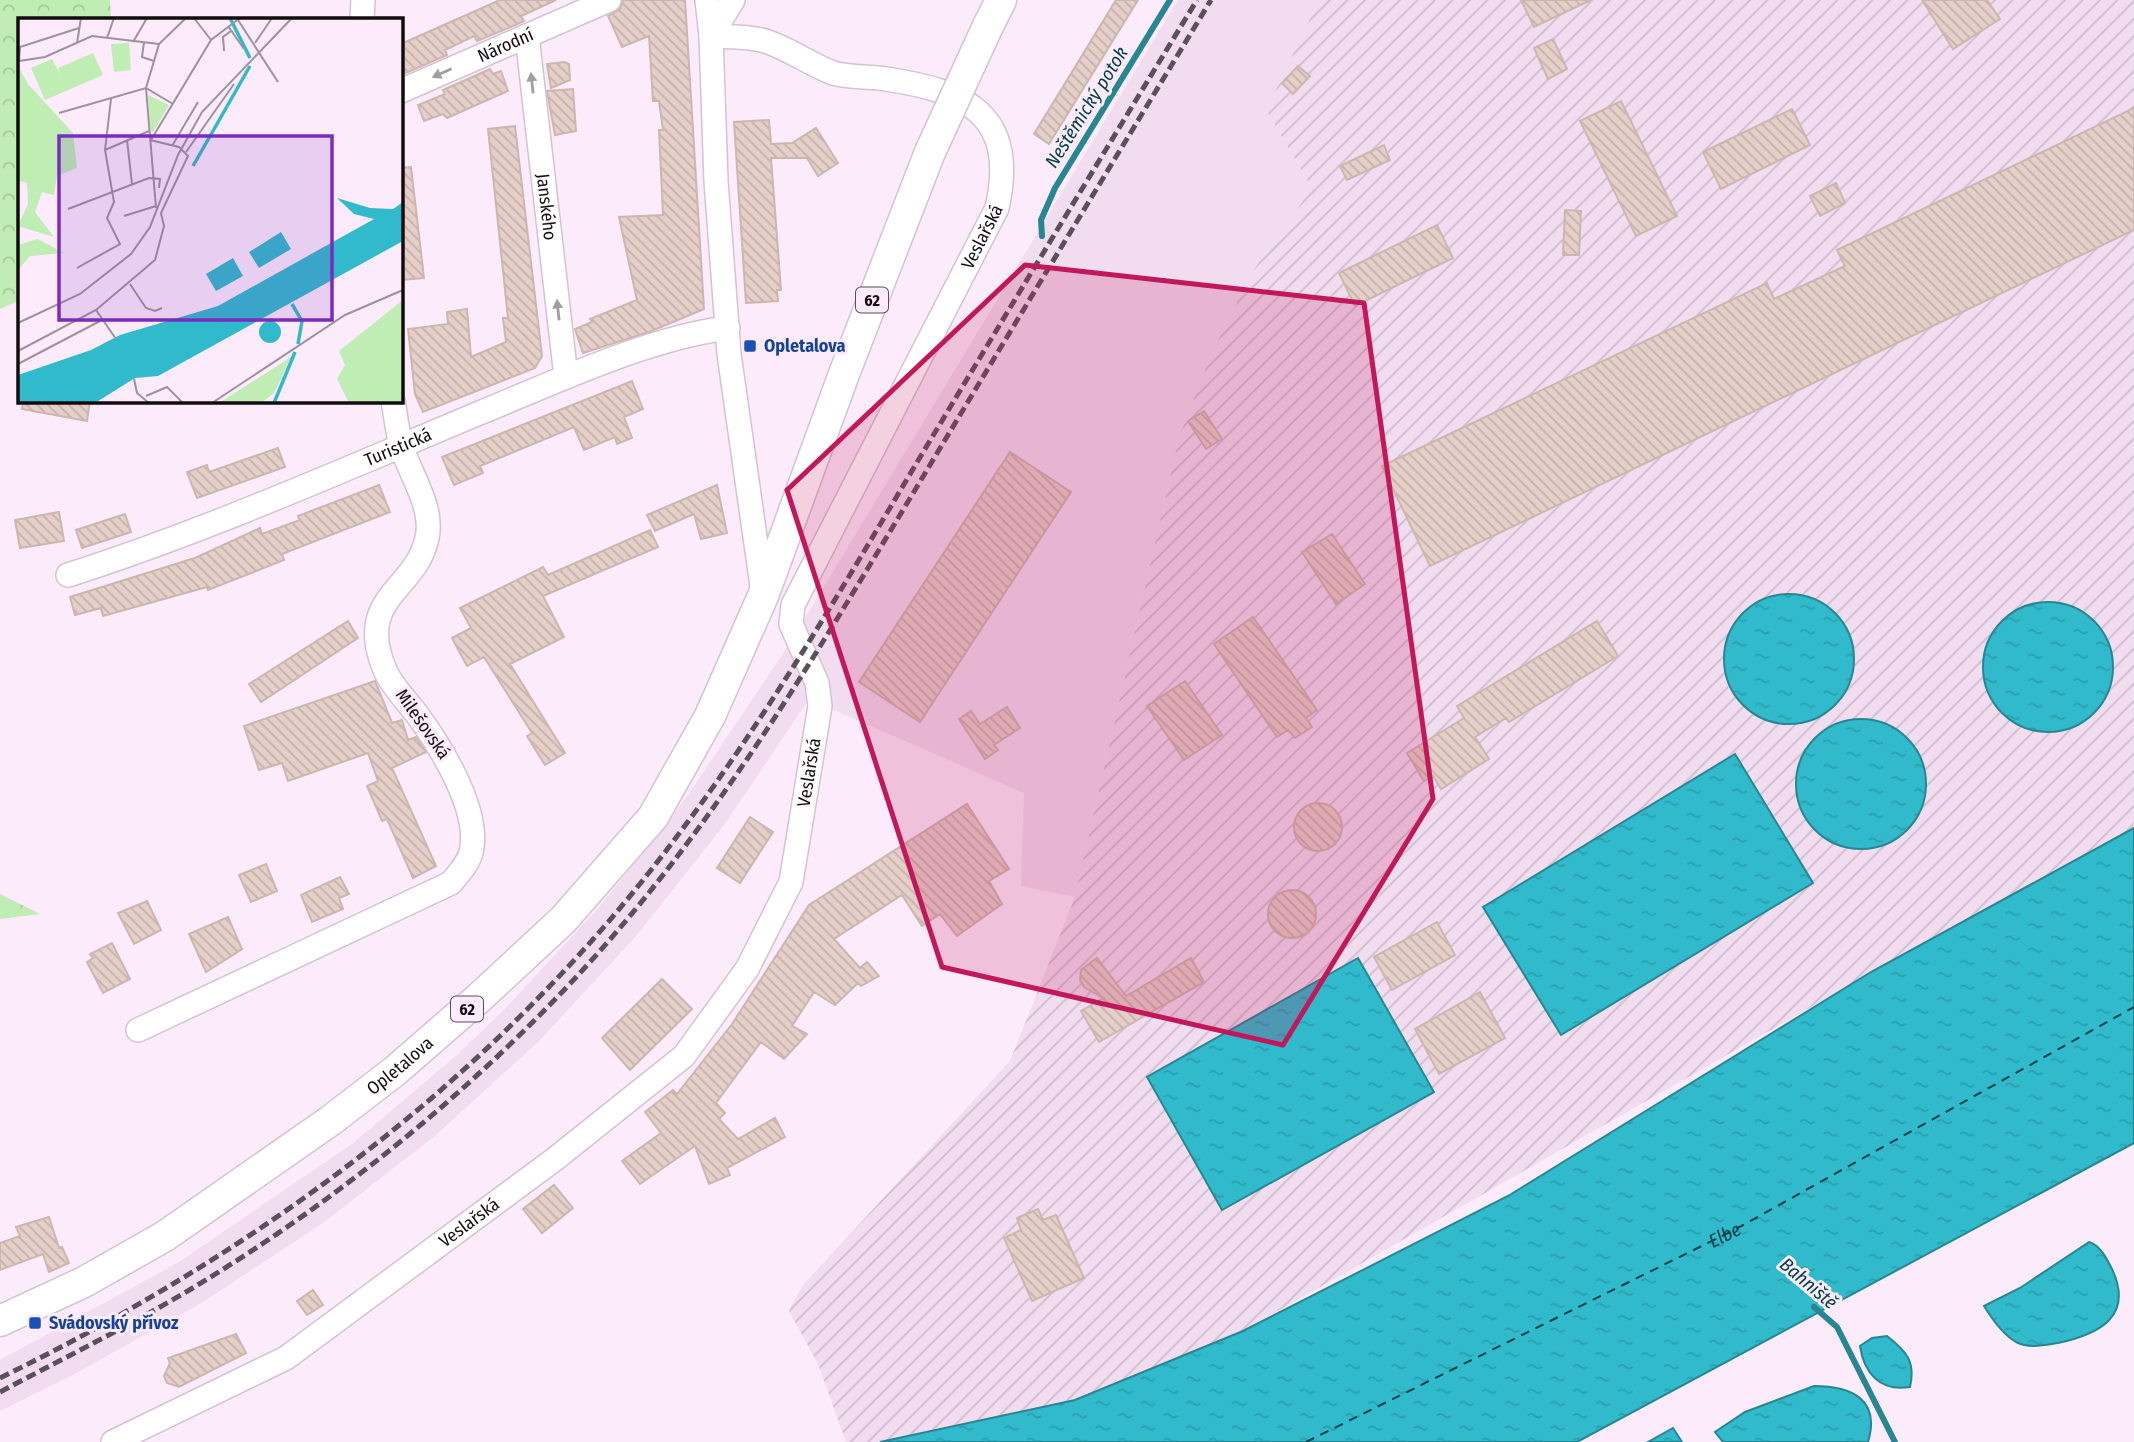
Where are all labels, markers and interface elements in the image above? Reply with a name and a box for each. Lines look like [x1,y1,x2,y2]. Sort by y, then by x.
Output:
inset map [18,18,402,402]
street label: Národní [474,23,537,67]
water label: Neštěmický potok [1040,43,1133,172]
one-way arrow [432,67,452,79]
one-way arrow [527,72,538,94]
street label: Janského [532,172,561,241]
street label: Veslařská [957,201,1008,273]
road number: 62 [856,288,888,312]
one-way arrow [552,298,563,320]
place label: Opletalova [764,335,845,357]
marker: Opletalova [742,338,758,354]
street label: Turistická [361,423,435,471]
street label: Milešovská [391,685,455,763]
street label: Veslařská [793,736,826,808]
road number: 62 [451,996,483,1021]
street label: Opletalova [362,1032,438,1100]
street label: Veslařská [435,1193,504,1252]
water label: Elbe [1705,1218,1745,1253]
water label: Bahniště [1775,1253,1842,1314]
place label: Svádovský přívoz [49,1312,179,1334]
marker: Svádovský přívoz [27,1315,43,1331]

